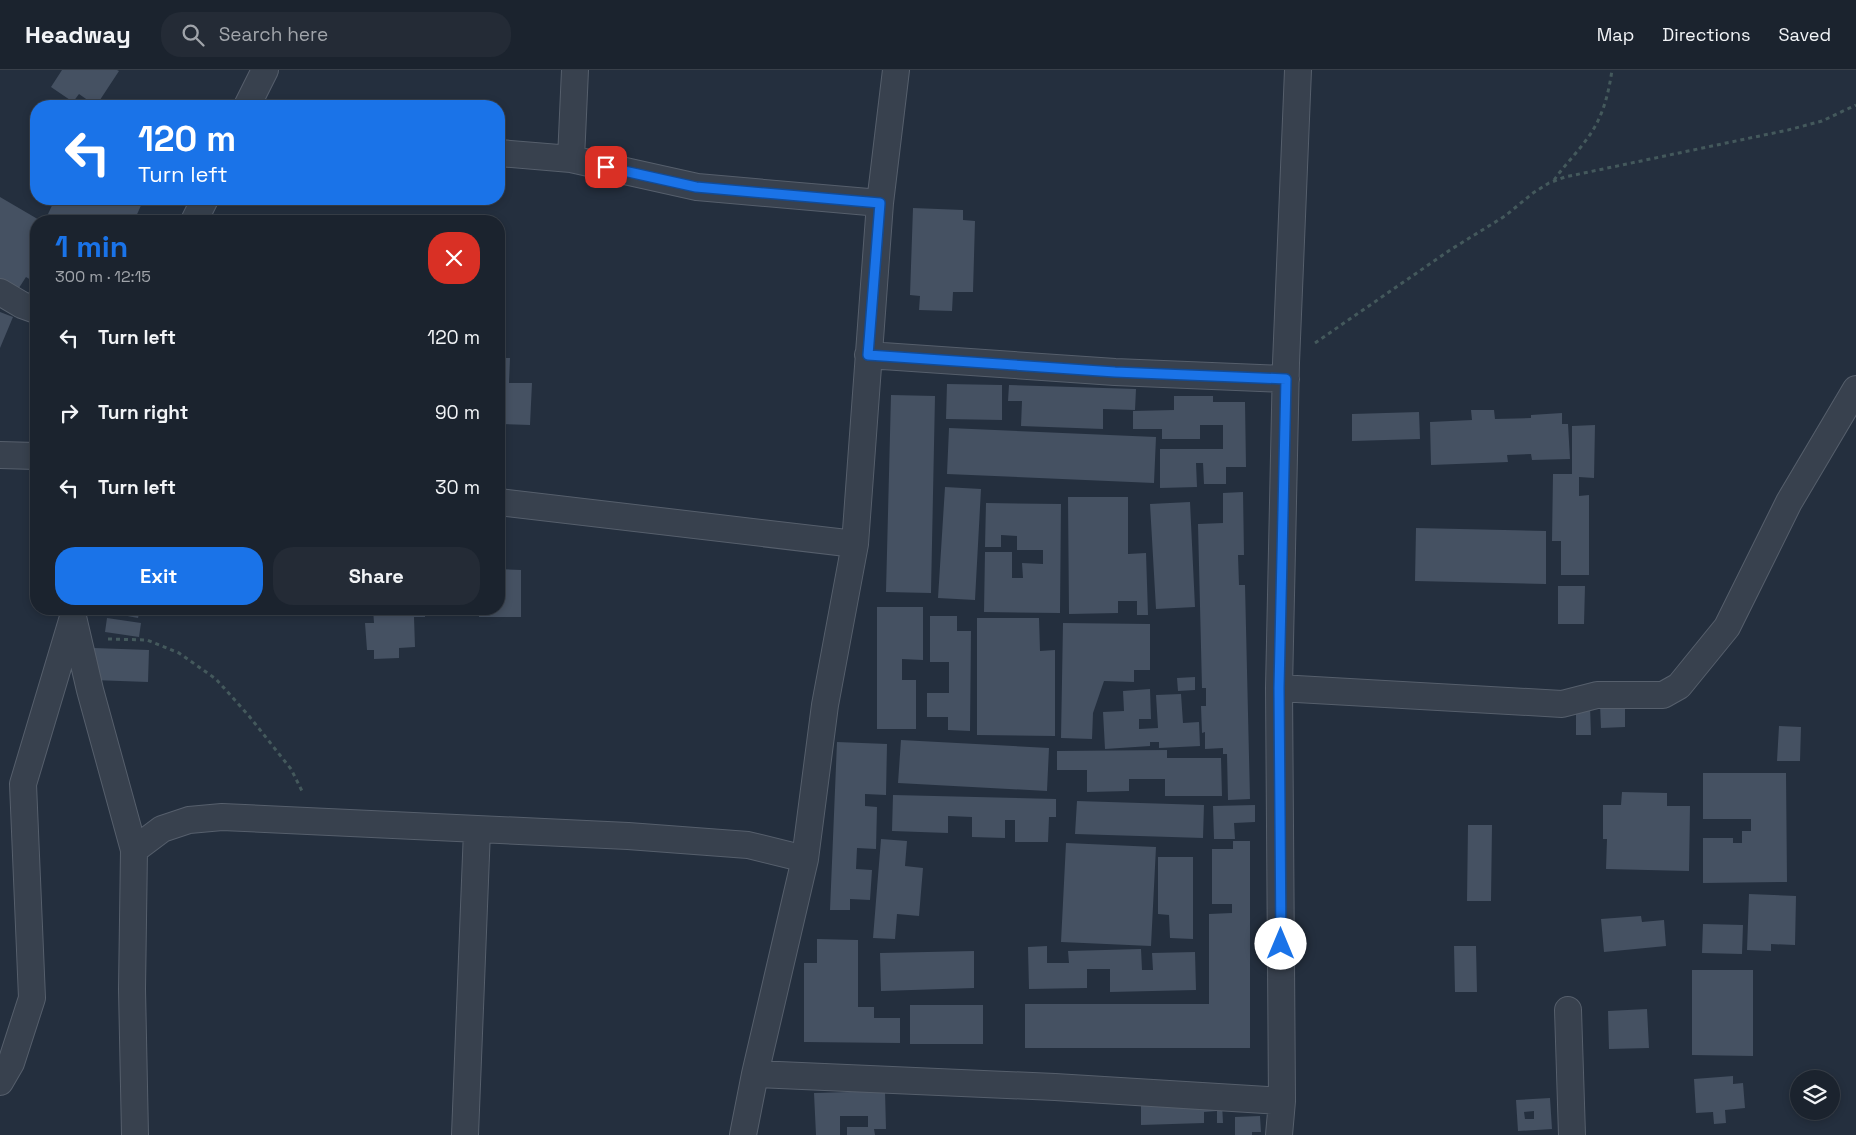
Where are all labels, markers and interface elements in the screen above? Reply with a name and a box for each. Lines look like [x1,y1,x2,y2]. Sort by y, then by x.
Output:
search box [161,12,511,57]
text: Headway [25,19,131,50]
icon: search [179,21,207,49]
text: Search here [219,22,328,47]
text: Map [1597,23,1634,46]
text: Directions [1662,23,1751,46]
text: Saved [1779,23,1831,46]
text: 120 m [138,117,236,161]
icon: left [55,120,120,185]
pin [585,146,627,188]
icon: arrive [592,153,620,181]
text: Turn left [138,160,228,188]
text: 1 min [55,227,128,266]
button: close [428,232,480,284]
text: 300 m · 12:15 [55,266,151,287]
icon: left [55,324,83,352]
text: Turn left [98,325,176,350]
text: 120 m [427,325,480,350]
icon: right [55,399,83,427]
text: Turn right [98,400,188,425]
text: 90 m [435,400,480,425]
icon: left [55,474,83,502]
text: Turn left [98,475,176,500]
text: 30 m [435,475,480,500]
button: Exit [55,547,263,605]
button: Share [273,547,480,605]
position arrow [1254,917,1306,969]
map controls [1790,1070,1840,1120]
button: layers [1790,1070,1840,1120]

